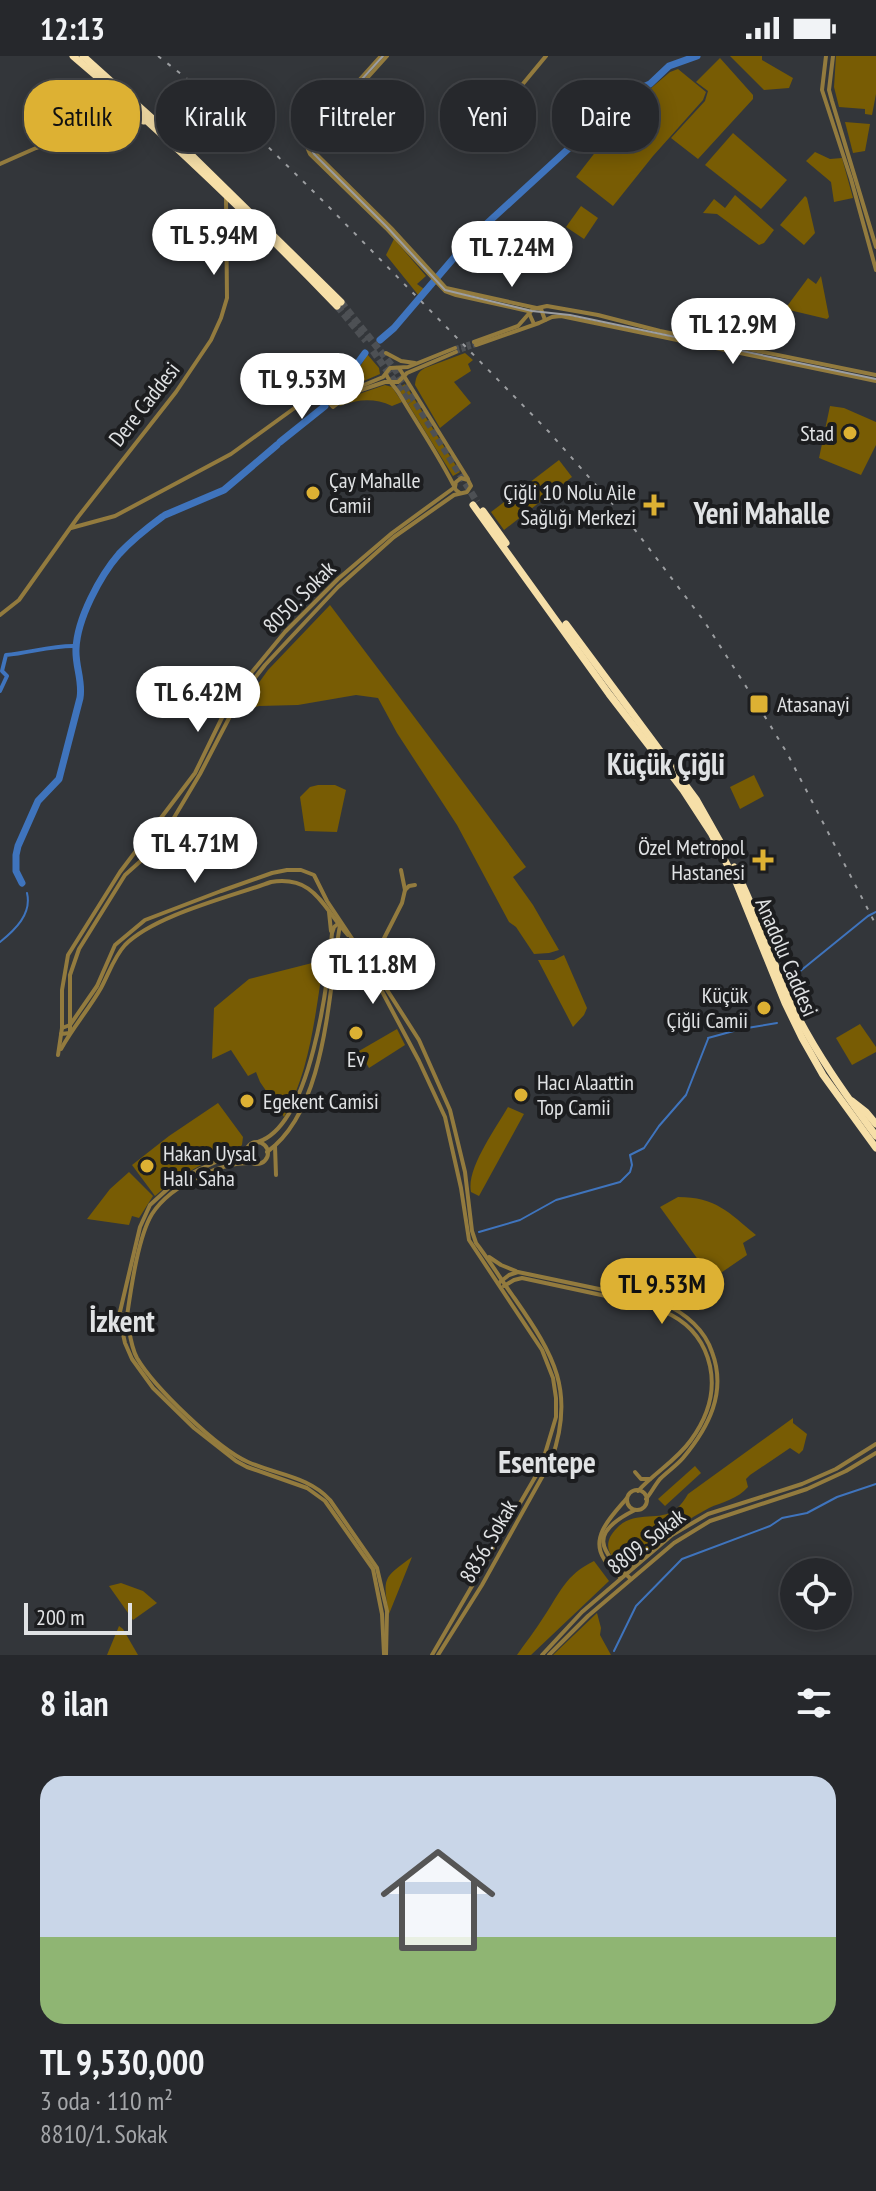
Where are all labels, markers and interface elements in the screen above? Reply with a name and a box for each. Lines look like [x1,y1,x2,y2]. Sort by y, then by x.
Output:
text: 12:13 [40,9,105,48]
chip: Satılık [24,80,140,152]
chip: Kiralık [156,80,275,152]
chip: Filtreler [291,80,424,152]
chip: Yeni [440,80,536,152]
chip: Daire [552,80,659,152]
pin: TL 5.94M [131,209,297,277]
text: TL 5.94M [170,218,258,251]
pin: TL 7.24M [429,221,595,289]
text: TL 7.24M [470,230,555,263]
pin: TL 12.9M [650,298,816,366]
text: TL 12.9M [689,307,777,340]
pin: TL 9.53M [219,353,385,421]
street label: Dere Caddesi [102,356,186,452]
text: TL 9.53M [258,362,346,395]
place label: Stad [800,419,834,447]
marker: Stad [841,424,859,442]
place label: Çay Mahalle Camii [329,466,421,519]
place label: Çiğli 10 Nolu Aile Sağlığı Merkezi [503,478,636,531]
marker: Çay Mahalle Camii [304,484,322,502]
district label: Yeni Mahalle [693,493,830,532]
marker: Çiğli 10 Nolu Aile Sağlığı Merkezi [643,494,665,516]
street label: 8050. Sokak [257,554,342,639]
pin: TL 6.42M [115,666,281,734]
text: TL 6.42M [154,675,242,708]
place label: Atasanayi [777,690,850,718]
marker: Atasanayi [748,693,770,715]
district label: Küçük Çiğli [607,744,725,783]
pin: TL 4.71M [112,817,278,885]
text: TL 4.71M [151,826,239,859]
place label: Özel Metropol Hastanesi [638,833,746,886]
marker: Özel Metropol Hastanesi [752,849,774,871]
street label: Anadolu Caddesi [749,893,825,1021]
pin: TL 11.8M [290,938,456,1006]
text: TL 11.8M [329,947,417,980]
place label: Küçük Çiğli Camii [667,981,748,1034]
marker: Küçük Çiğli Camii [755,999,773,1017]
marker: Ev [347,1024,365,1042]
place label: Ev [347,1045,365,1073]
place label: Hacı Alaattin Top Camii [537,1068,634,1121]
marker: Hacı Alaattin Top Camii [512,1086,530,1104]
place label: Egekent Camisi [263,1087,379,1115]
marker: Egekent Camisi [238,1092,256,1110]
place label: Hakan Uysal Halı Saha [163,1139,257,1192]
marker: Hakan Uysal Halı Saha [138,1157,156,1175]
pin: TL 9.53M [579,1258,745,1326]
text: TL 9.53M [618,1267,706,1300]
district label: İzkent [89,1301,155,1340]
district label: Esentepe [498,1442,596,1481]
street label: 8836. Sokak [453,1494,523,1588]
street label: 8809. Sokak [601,1502,691,1580]
map controls [780,1558,852,1630]
button: locate [780,1558,852,1630]
scale bar [24,1599,132,1635]
text: 200 m [36,1603,85,1631]
text: 8 ilan [40,1681,108,1725]
icon: filters [792,1681,836,1725]
icon: home [366,1828,510,1972]
text: TL 9,530,000 [40,2040,204,2084]
text: 3 oda · 110 m² [40,2084,173,2117]
text: 8810/1. Sokak [40,2117,168,2150]

